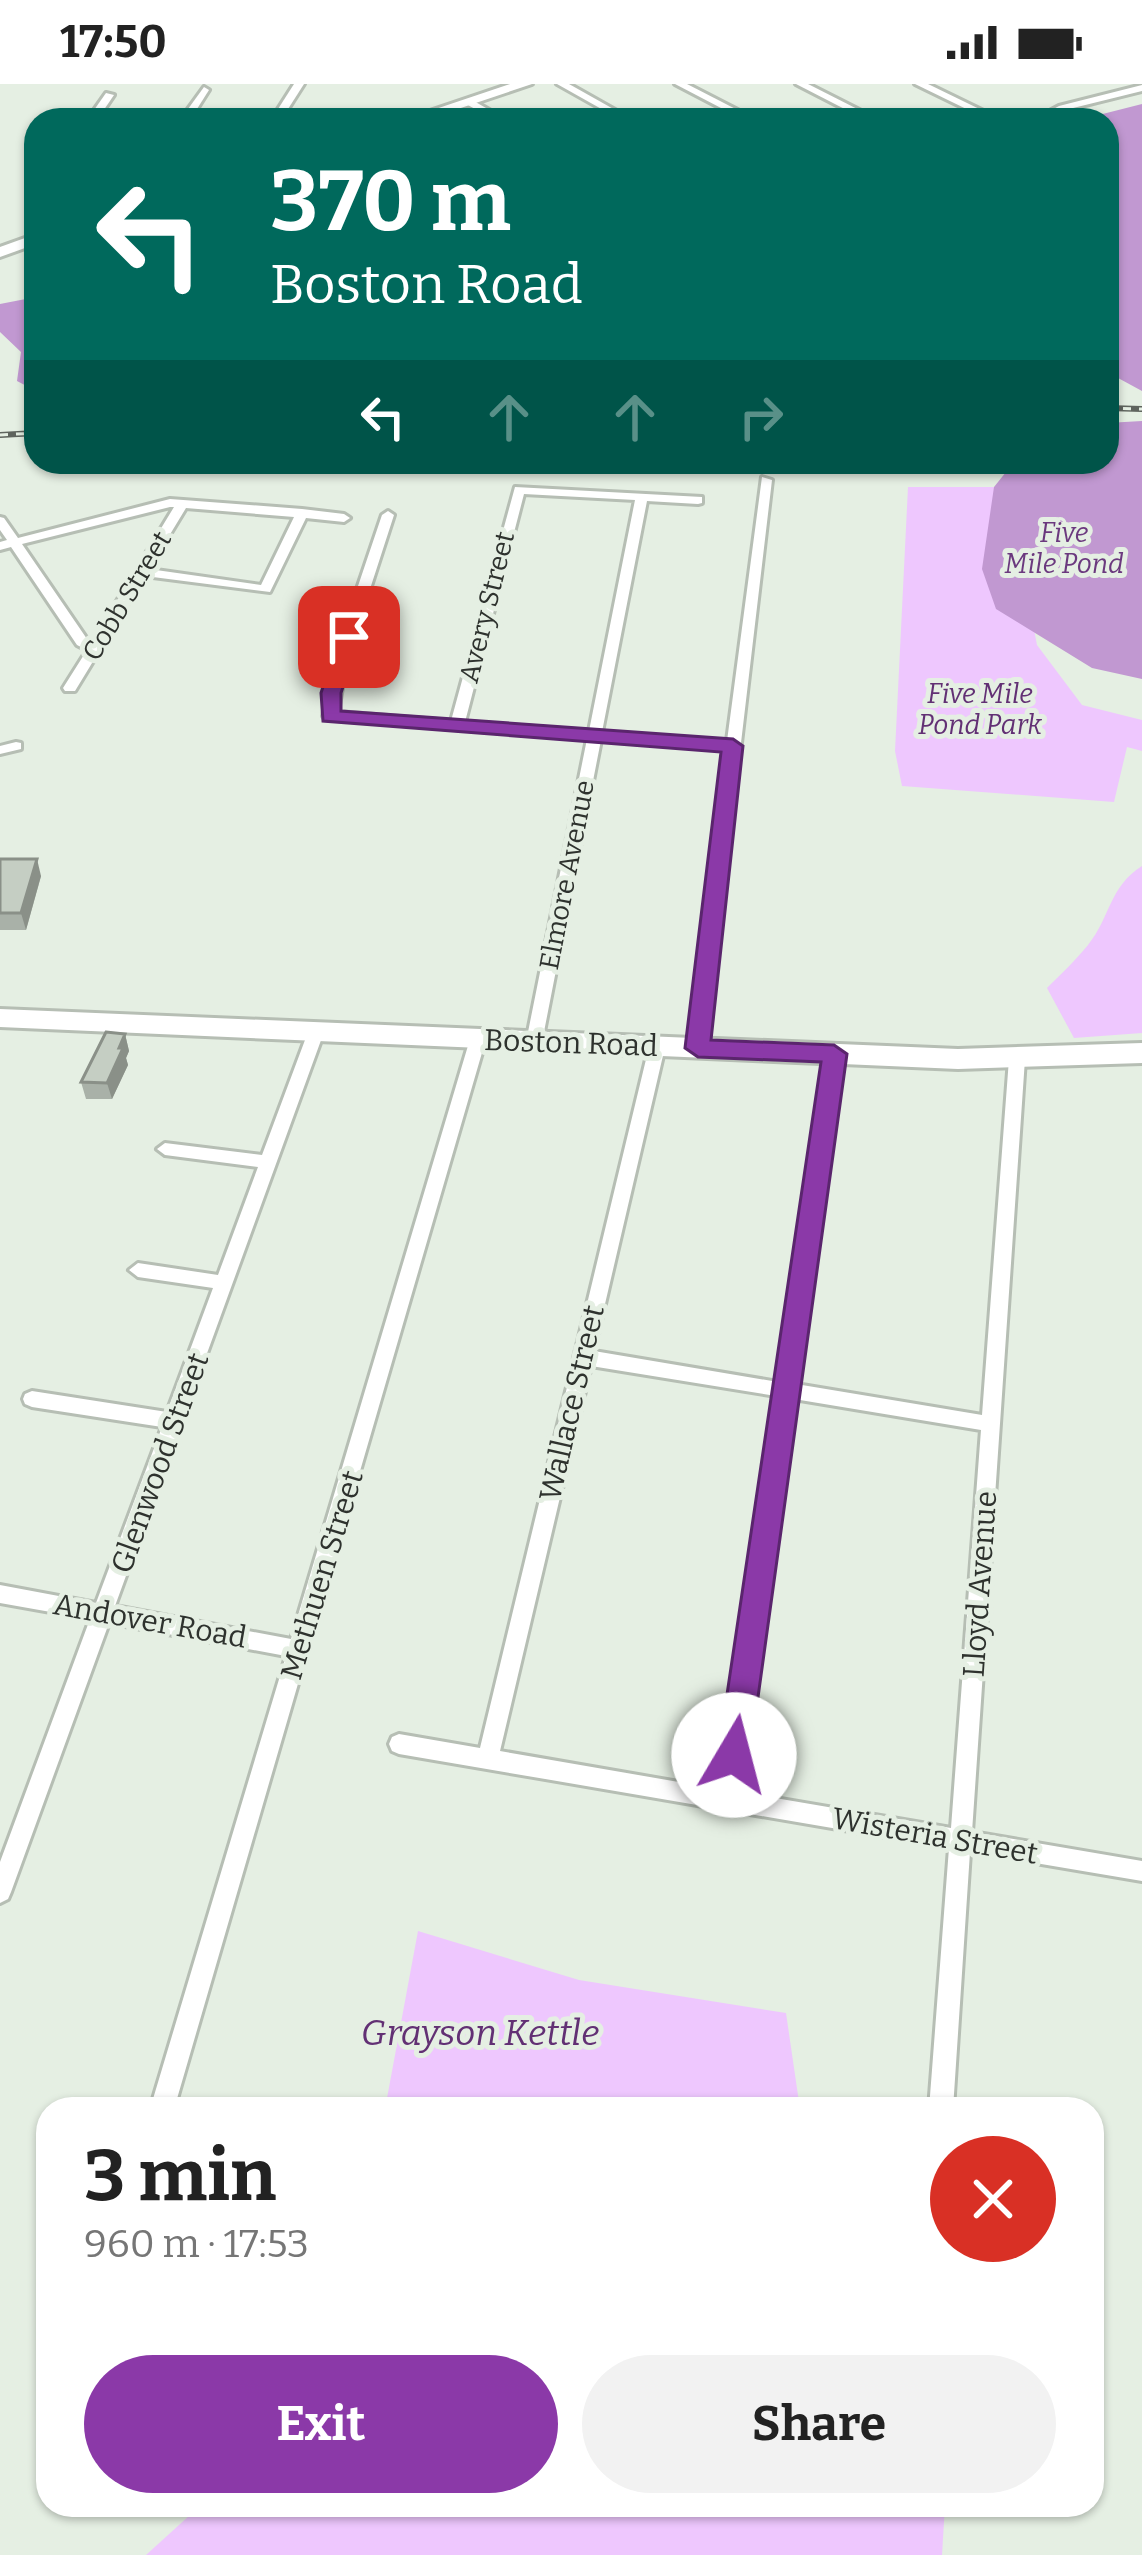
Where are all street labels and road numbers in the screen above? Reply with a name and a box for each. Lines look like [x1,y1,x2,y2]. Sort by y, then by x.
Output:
street label: Cobb Street [76,525,178,666]
street label: Avery Street [453,528,521,686]
street label: Elmore Avenue [533,778,601,972]
street label: Boston Road [484,1022,659,1064]
street label: Wallace Street [532,1301,612,1504]
street label: Glenwood Street [104,1348,217,1578]
street label: Methuen Street [273,1466,371,1684]
street label: Lloyd Avenue [956,1490,1004,1678]
street label: Andover Road [51,1586,250,1656]
street label: Wisteria Street [829,1800,1041,1872]

